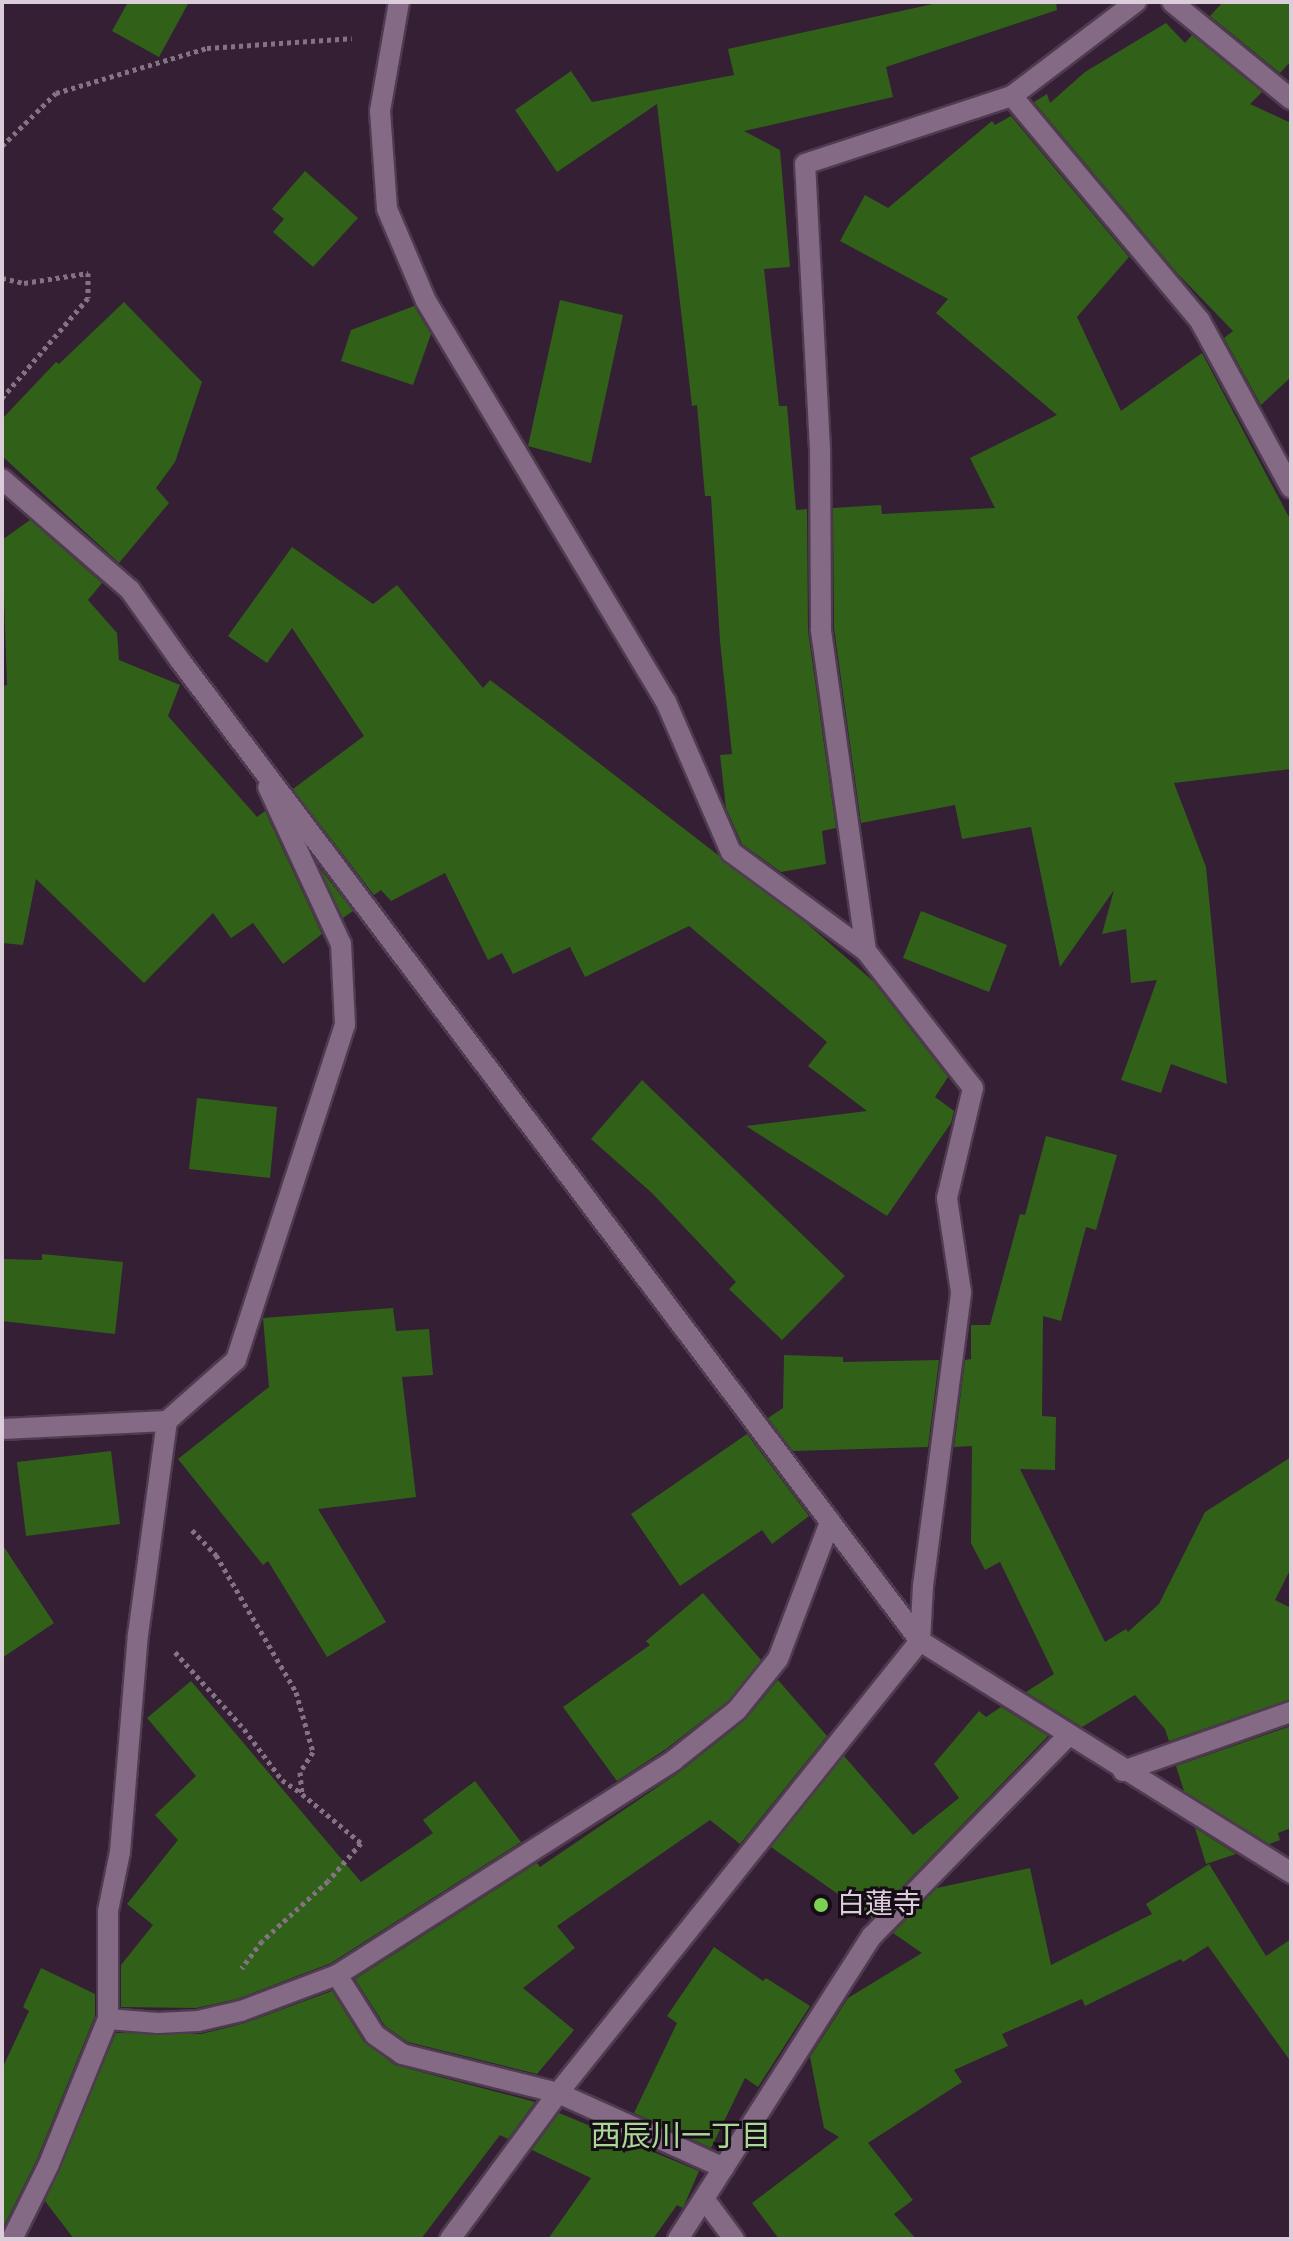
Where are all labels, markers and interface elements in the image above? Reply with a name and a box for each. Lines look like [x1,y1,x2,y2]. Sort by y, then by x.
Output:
place label: 白蓮寺 [837,1888,921,1922]
marker: 白蓮寺 [812,1896,830,1914]
district label: 西辰川一丁目 [591,2119,771,2155]

